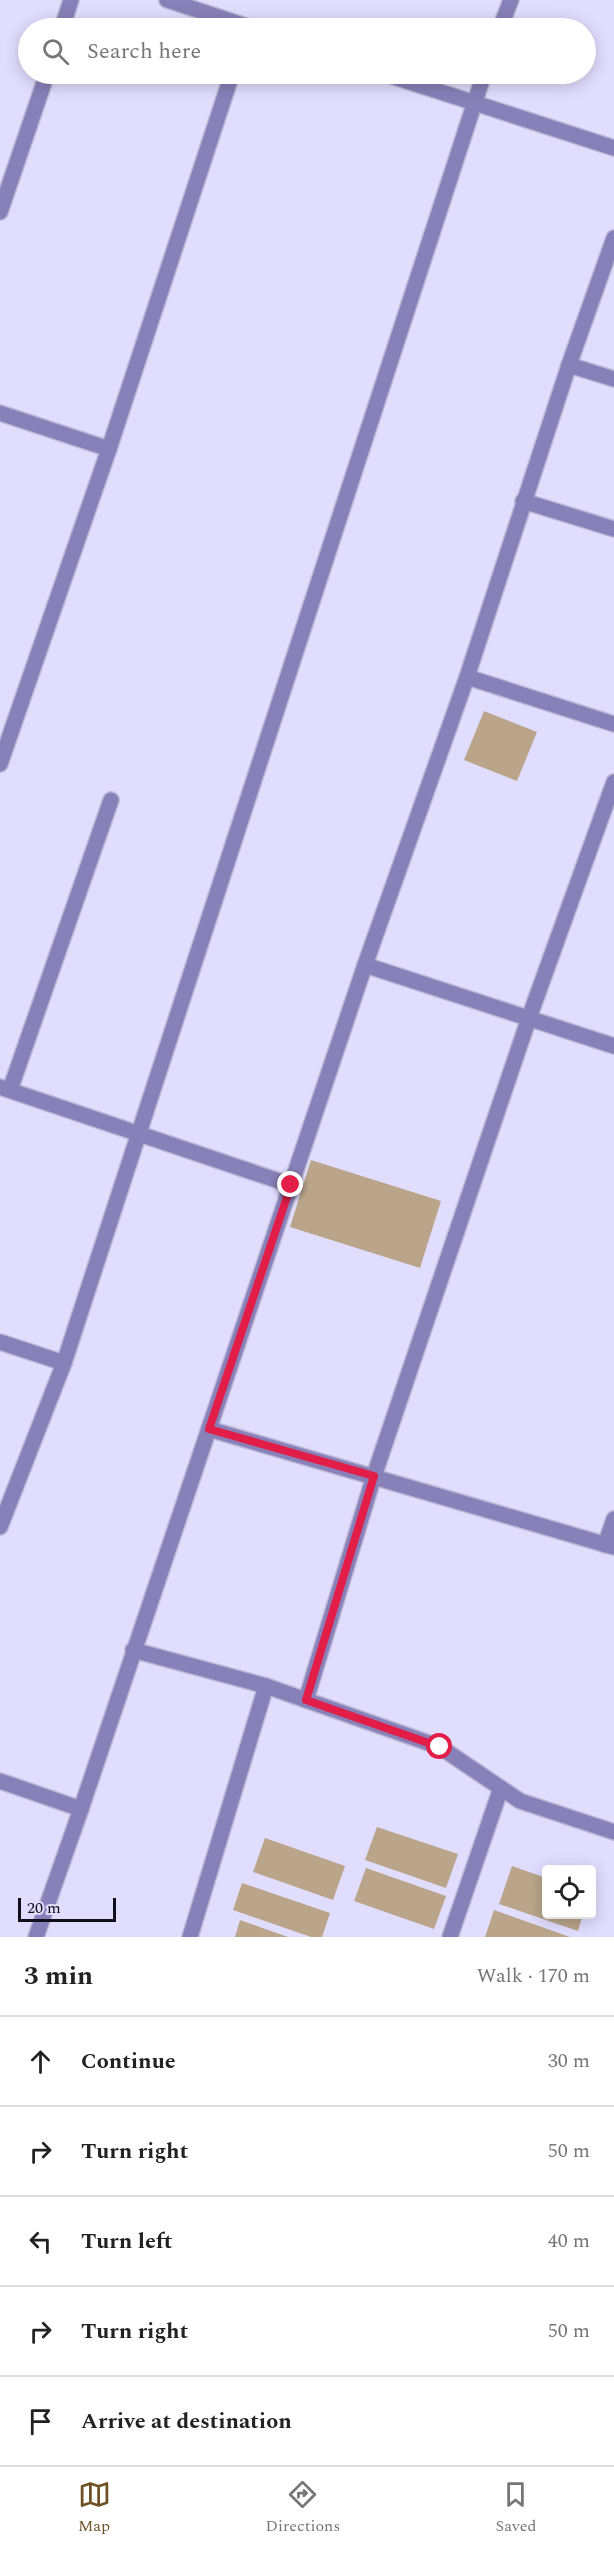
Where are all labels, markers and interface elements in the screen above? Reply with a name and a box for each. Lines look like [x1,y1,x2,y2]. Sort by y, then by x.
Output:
search box [18,18,596,84]
icon: search [39,35,72,68]
text: Search here [87,35,201,68]
route end [277,1171,303,1197]
route start [426,1733,452,1759]
map controls [542,1865,596,1919]
button: locate [542,1865,596,1919]
scale bar [18,1895,116,1922]
text: 20 m [27,1896,61,1920]
text: 3 min [24,1956,93,1996]
text: Walk · 170 m [477,1961,590,1991]
icon: ahead [24,2045,57,2078]
text: Continue [81,2045,176,2078]
text: 30 m [548,2046,590,2076]
icon: right [24,2135,57,2168]
text: Turn right [81,2135,188,2168]
text: 50 m [548,2136,590,2166]
icon: left [24,2225,57,2258]
text: Turn left [81,2225,173,2258]
text: 40 m [548,2226,590,2256]
icon: right [24,2315,57,2348]
text: Turn right [81,2315,188,2348]
text: 50 m [548,2316,590,2346]
icon: arrive [24,2405,57,2438]
text: Arrive at destination [81,2405,292,2438]
tab: Map [78,2478,111,2538]
tab: Directions [266,2478,340,2538]
tab: Saved [495,2478,536,2538]

